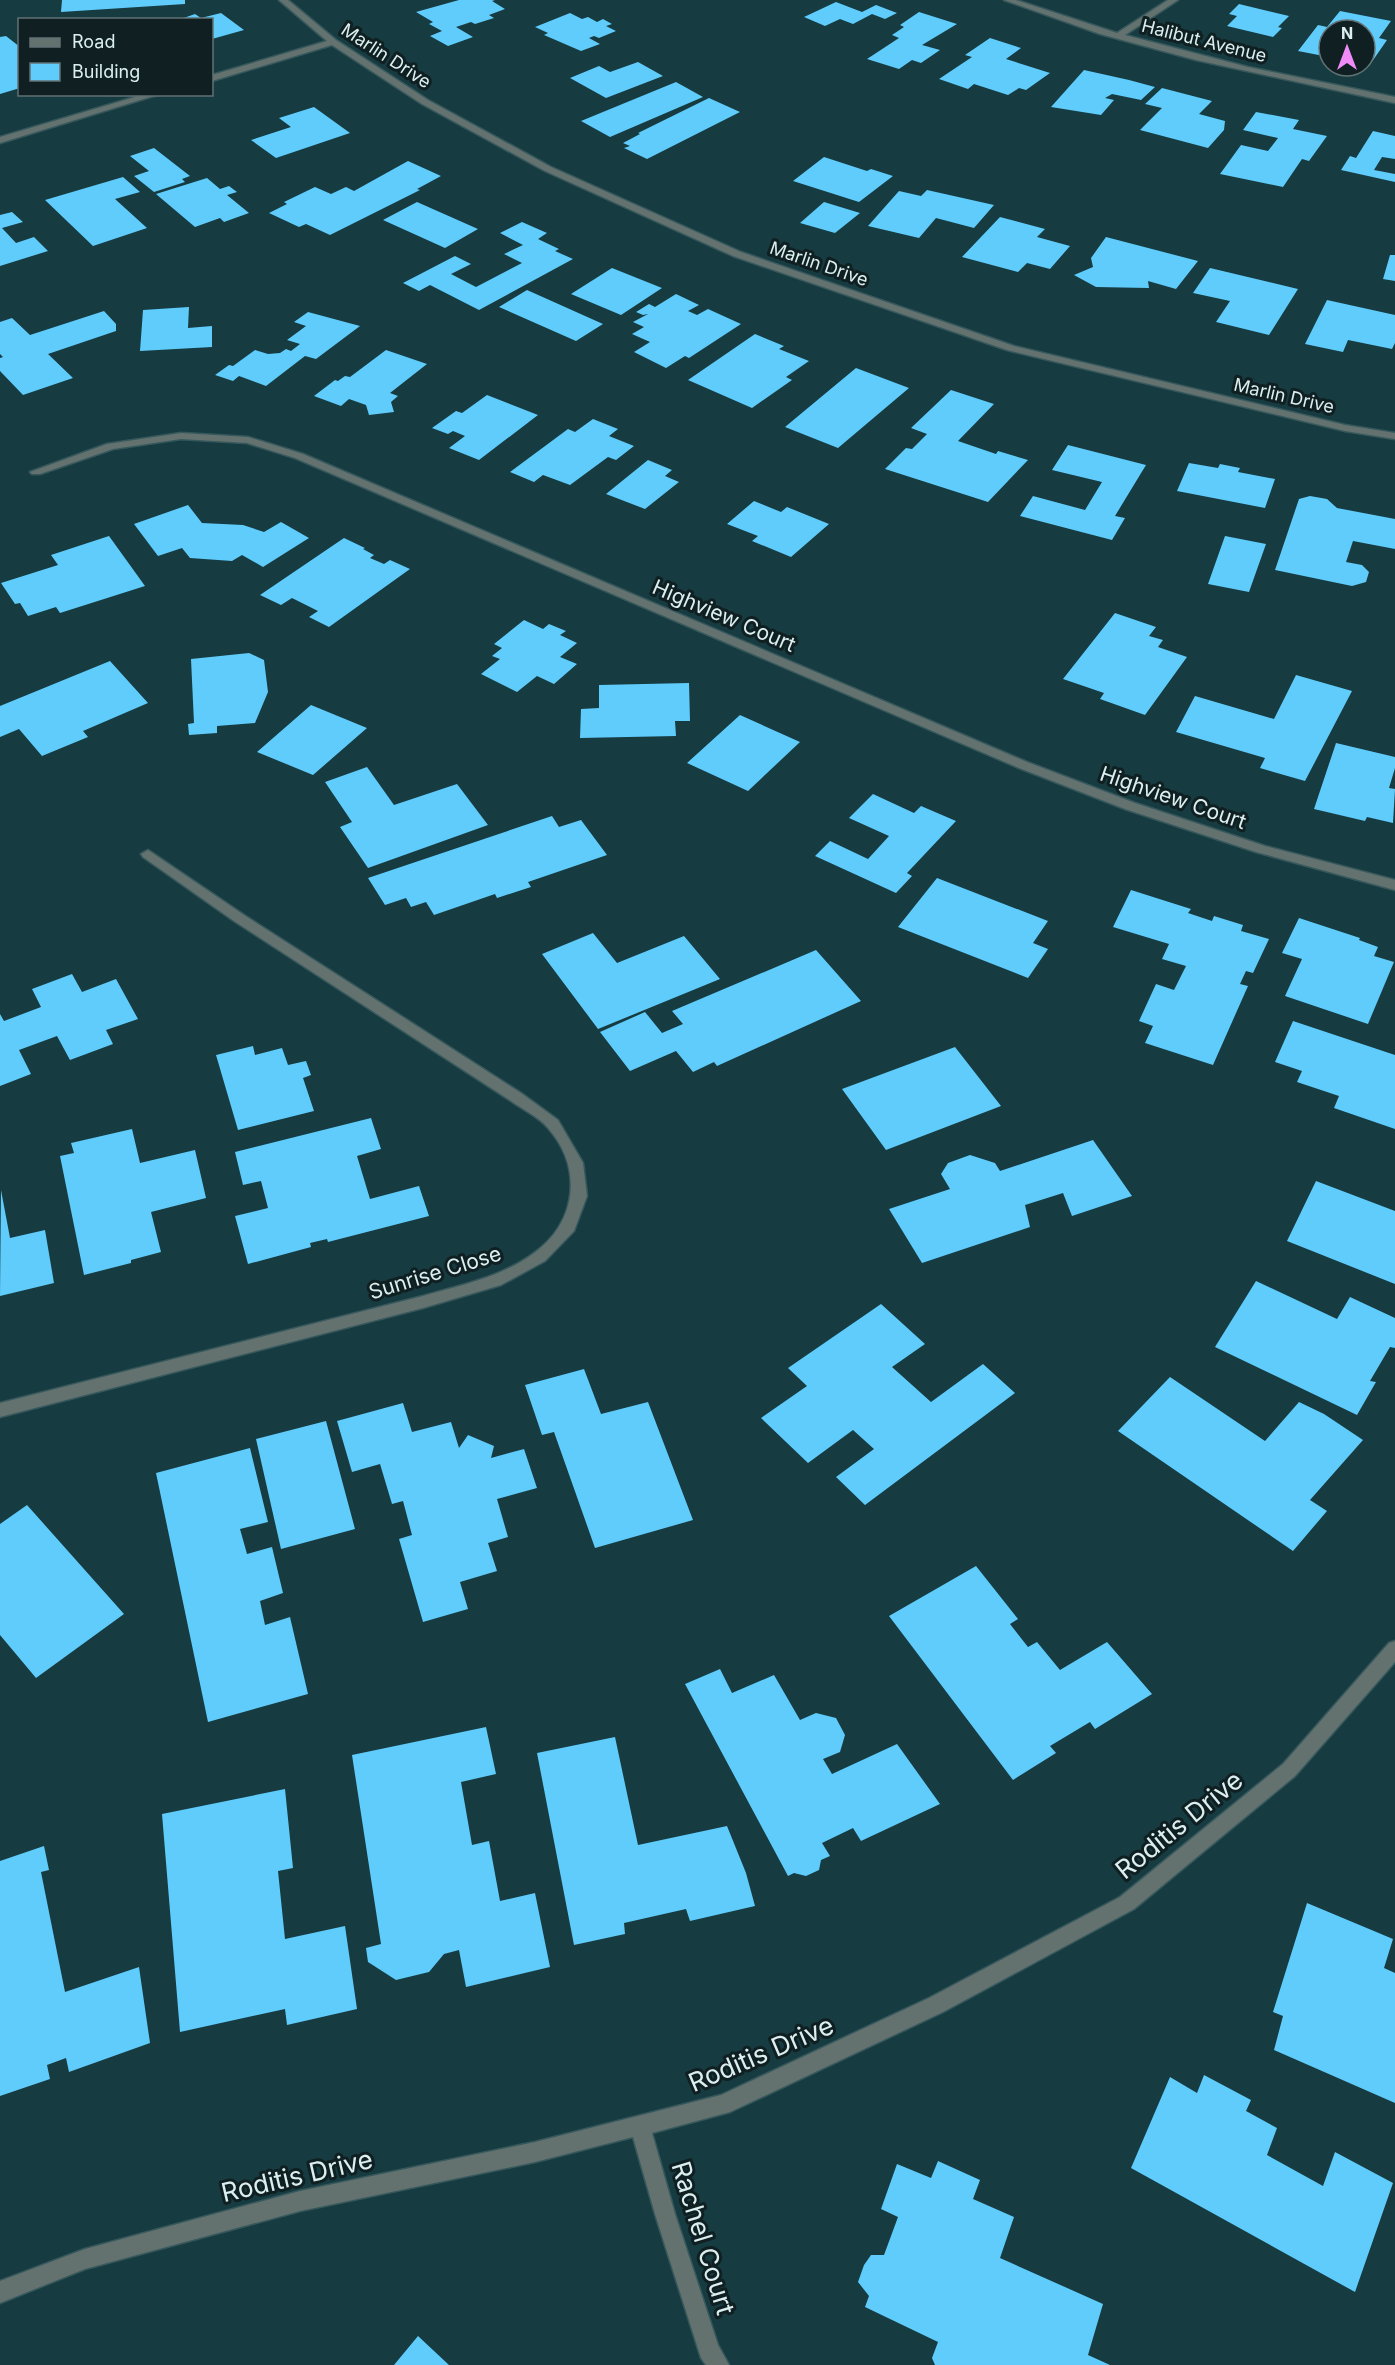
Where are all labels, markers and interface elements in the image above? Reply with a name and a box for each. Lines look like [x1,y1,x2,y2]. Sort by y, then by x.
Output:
street label: Halibut Avenue [1139,15,1269,66]
legend [18,18,213,96]
north arrow [1317,18,1377,78]
street label: Marlin Drive [338,19,435,92]
text: N [1341,23,1353,43]
text: Road [72,31,115,52]
text: Building [72,61,140,82]
street label: Marlin Drive [767,237,871,290]
street label: Marlin Drive [1232,374,1336,417]
street label: Highview Court [649,574,800,657]
street label: Highview Court [1097,761,1250,834]
street label: Sunrise Close [366,1241,504,1305]
street label: Roditis Drive [1109,1764,1248,1885]
street label: Roditis Drive [684,2009,838,2098]
street label: Roditis Drive [218,2143,376,2208]
street label: Rachel Court [665,2157,742,2318]

